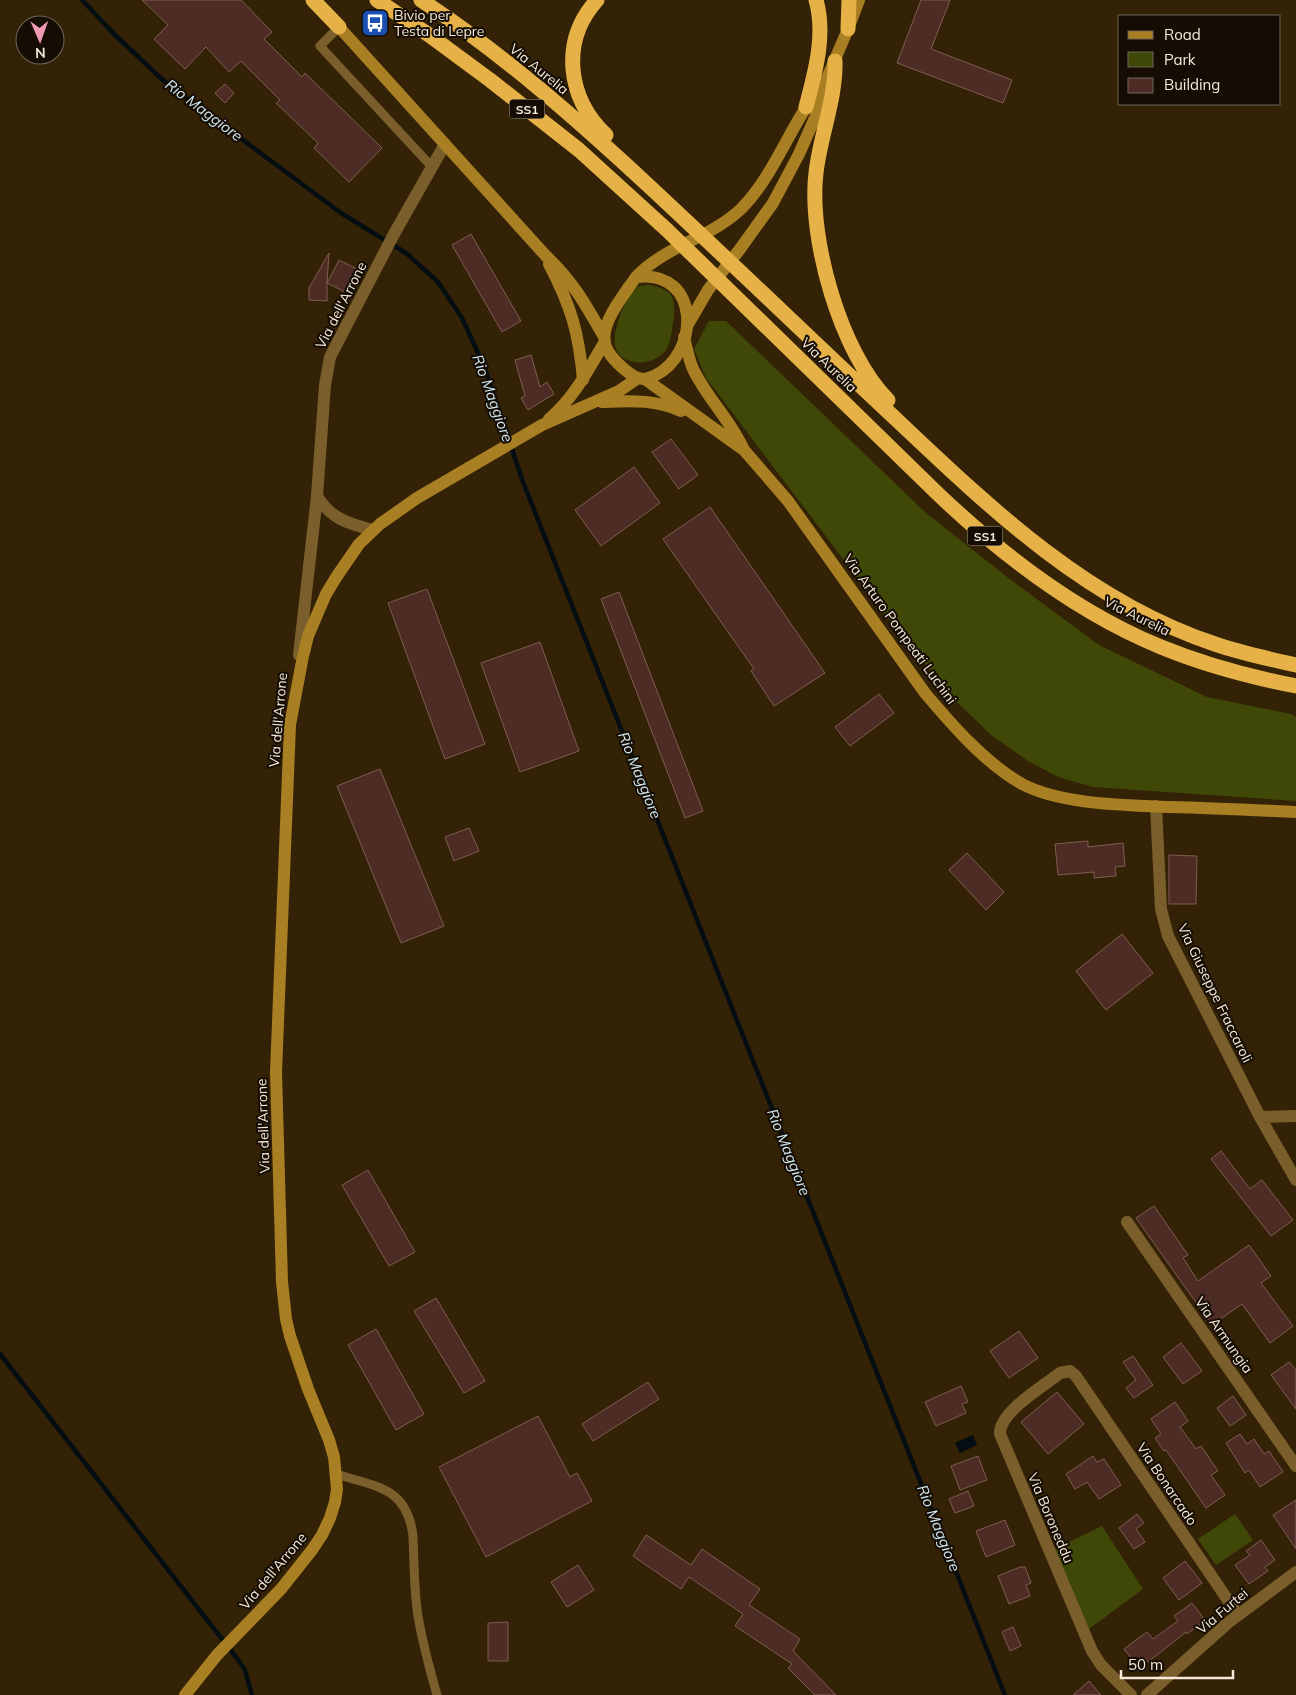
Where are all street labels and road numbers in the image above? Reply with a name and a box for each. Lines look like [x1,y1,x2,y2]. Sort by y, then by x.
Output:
street label: Via Aurelia [506,40,572,98]
road number: SS1 [510,100,544,118]
street label: Via dell'Arrone [311,259,371,351]
street label: Via Aurelia [797,334,861,396]
road number: SS1 [968,526,1002,546]
street label: Via Arturo Pompeati Luchini [839,550,961,708]
street label: Via Aurelia [1101,592,1173,640]
street label: Via dell'Arrone [265,672,291,768]
street label: Via Giuseppe Fraccaroli [1174,921,1256,1065]
street label: Via dell'Arrone [252,1078,274,1174]
street label: Via Armungia [1191,1293,1257,1377]
street label: Via Bonarcado [1133,1439,1201,1529]
street label: Via Boroneddu [1024,1470,1078,1566]
street label: Via dell'Arrone [236,1529,310,1613]
street label: Via Furtei [1192,1584,1252,1638]

